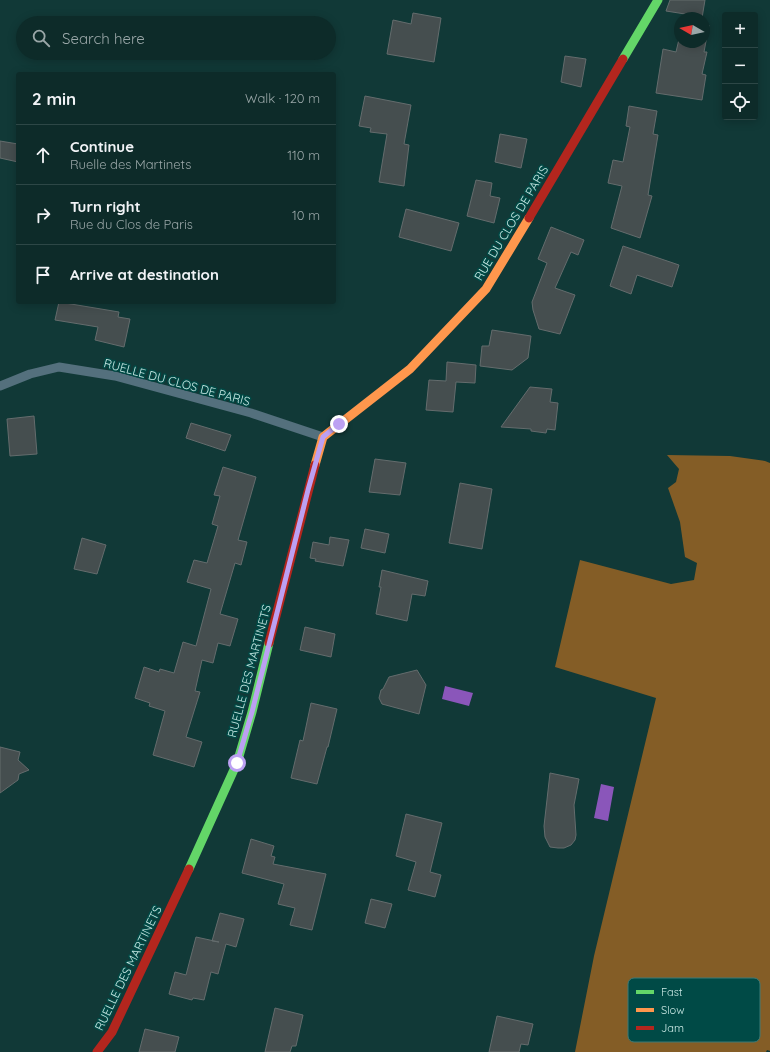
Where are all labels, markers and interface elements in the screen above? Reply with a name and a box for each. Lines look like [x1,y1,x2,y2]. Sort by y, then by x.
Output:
north arrow [674,12,710,48]
map controls [722,12,758,120]
button: + [722,12,758,48]
search box [16,16,336,60]
icon: search [30,27,52,49]
text: Search here [62,29,145,48]
button: − [722,48,758,84]
button: locate [722,84,758,120]
text: 2 min [32,88,76,109]
text: Walk · 120 m [245,90,320,106]
text: Continue [70,137,134,156]
icon: ahead [32,144,54,166]
text: 110 m [287,147,320,163]
text: Ruelle des Martinets [70,156,191,172]
street label: RUE DU CLOS DE PARIS [471,163,551,283]
text: Turn right [70,197,141,216]
icon: right [32,204,54,226]
text: 10 m [292,207,320,223]
text: Rue du Clos de Paris [70,216,193,232]
icon: arrive [32,264,54,286]
text: Arrive at destination [70,265,219,284]
street label: RUELLE DU CLOS DE PARIS [102,355,252,409]
route end [330,415,348,433]
street label: RUELLE DES MARTINETS [224,603,274,739]
route start [228,754,246,772]
street label: RUELLE DES MARTINETS [91,903,165,1033]
legend [628,978,760,1042]
text: Fast [661,985,683,999]
text: Slow [661,1003,685,1017]
text: Jam [661,1021,684,1035]

